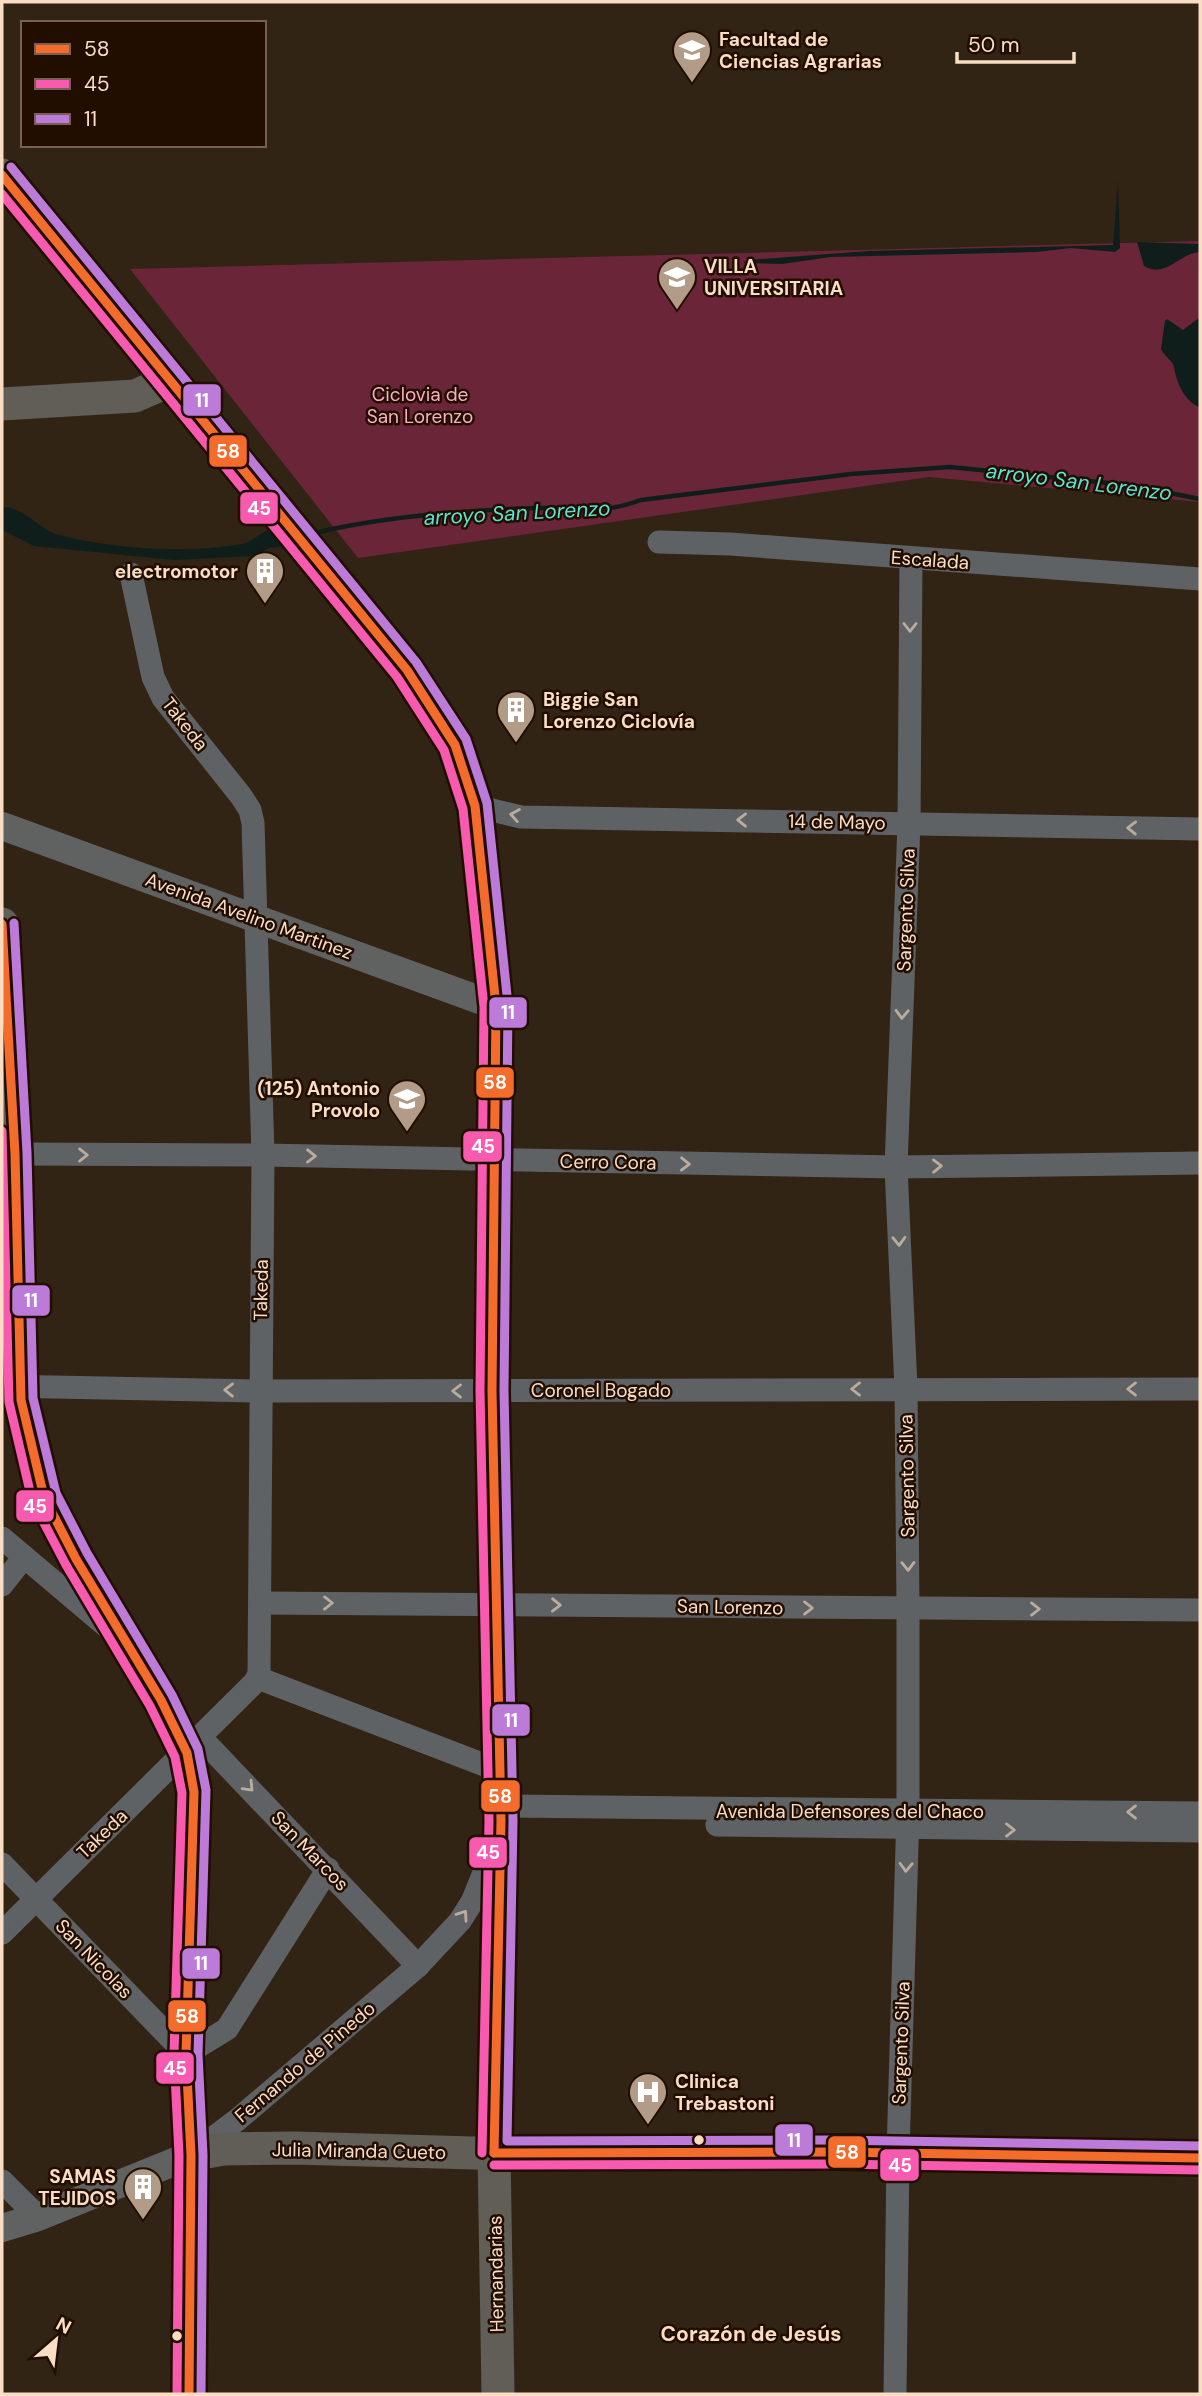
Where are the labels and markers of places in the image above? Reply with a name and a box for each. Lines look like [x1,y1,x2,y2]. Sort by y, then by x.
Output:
place label: Facultad de Ciencias Agrarias [719,27,882,74]
school or university icon: Facultad de Ciencias Agrarias [671,29,713,84]
place label: VILLA UNIVERSITARIA [704,254,844,301]
school or university icon: VILLA UNIVERSITARIA [656,256,698,311]
building icon: electromotor [244,550,286,605]
place label: electromotor [115,559,238,584]
place label: Biggie San Lorenzo Ciclovía [543,687,695,734]
building icon: Biggie San Lorenzo Ciclovía [495,689,537,744]
place label: (125) Antonio Provolo [257,1076,380,1123]
school or university icon: (125) Antonio Provolo [386,1078,428,1133]
place label: Clinica Trebastoni [675,2069,774,2116]
hospital icon: Clinica Trebastoni [627,2071,669,2126]
unlabelled marker [692,2133,706,2147]
place label: SAMAS TEJIDOS [38,2164,116,2211]
building icon: SAMAS TEJIDOS [122,2166,164,2221]
unlabelled marker [170,2329,184,2343]

